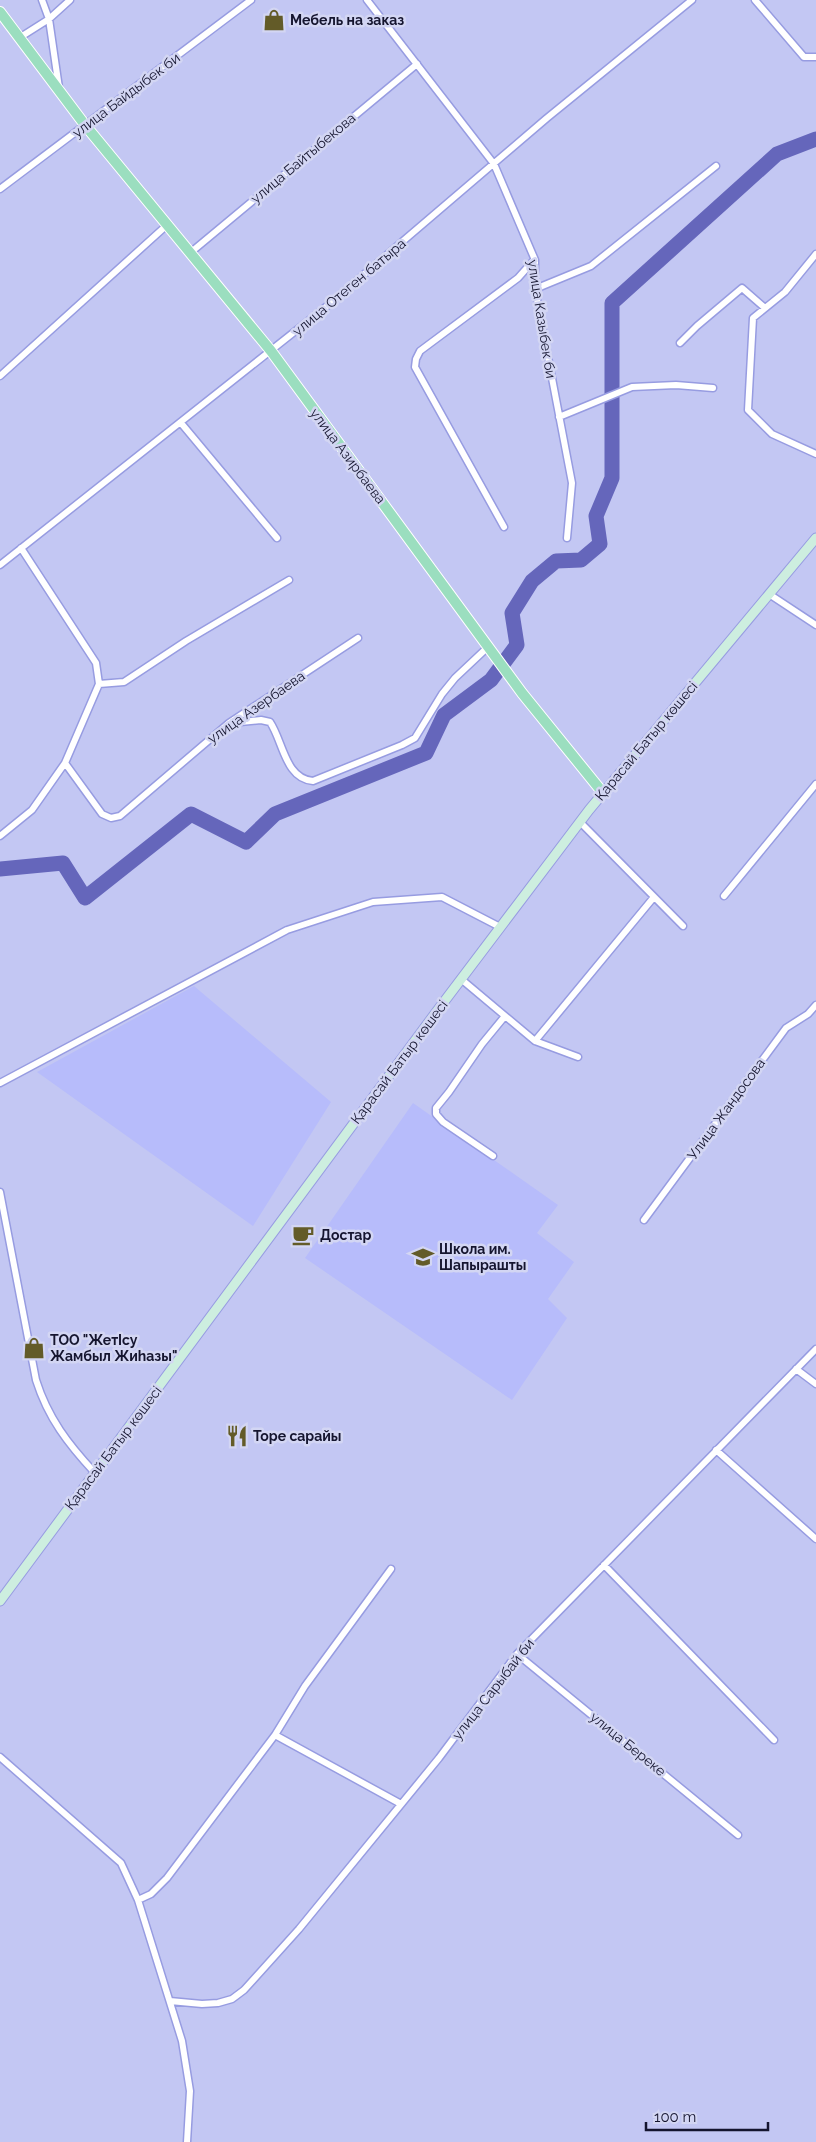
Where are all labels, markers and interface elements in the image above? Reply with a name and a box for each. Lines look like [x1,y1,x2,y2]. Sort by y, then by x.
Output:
shop icon: Мебель на заказ [261,7,287,33]
place label: Мебель на заказ [290,12,404,28]
street label: улица Байдыбек би [69,49,183,141]
street label: улица Байтыбекова [247,110,359,206]
street label: улица Отеген батыра [289,235,409,339]
street label: улица Казыбек би [525,258,559,380]
street label: улица Азирбаева [307,405,389,507]
street label: улица Азербаева [204,667,308,747]
street label: Қарасай Батыр көшесі [592,678,700,804]
street label: Қарасай Батыр көшесі [347,997,451,1127]
street label: Улица Жандосова [684,1055,768,1163]
cafe icon: Достар [290,1222,316,1248]
place label: Достар [320,1227,371,1243]
place label: Школа им. Шапырашты [439,1241,526,1273]
school or university icon: Школа им. Шапырашты [410,1244,436,1270]
place label: ТОО "ЖетIсу Жамбыл Жиhазы" [50,1332,177,1364]
shop icon: ТОО "ЖетIсу Жамбыл Жиhазы" [21,1335,47,1361]
street label: Қарасай Батыр көшесі [61,1383,165,1513]
restaurant icon: Торе сарайы [224,1423,250,1449]
place label: Торе сарайы [253,1428,341,1444]
street label: улица Сарыбай би [449,1635,537,1743]
street label: улица Береке [587,1709,669,1779]
scale bar [646,2100,768,2132]
text: 100 m [654,2108,696,2126]

